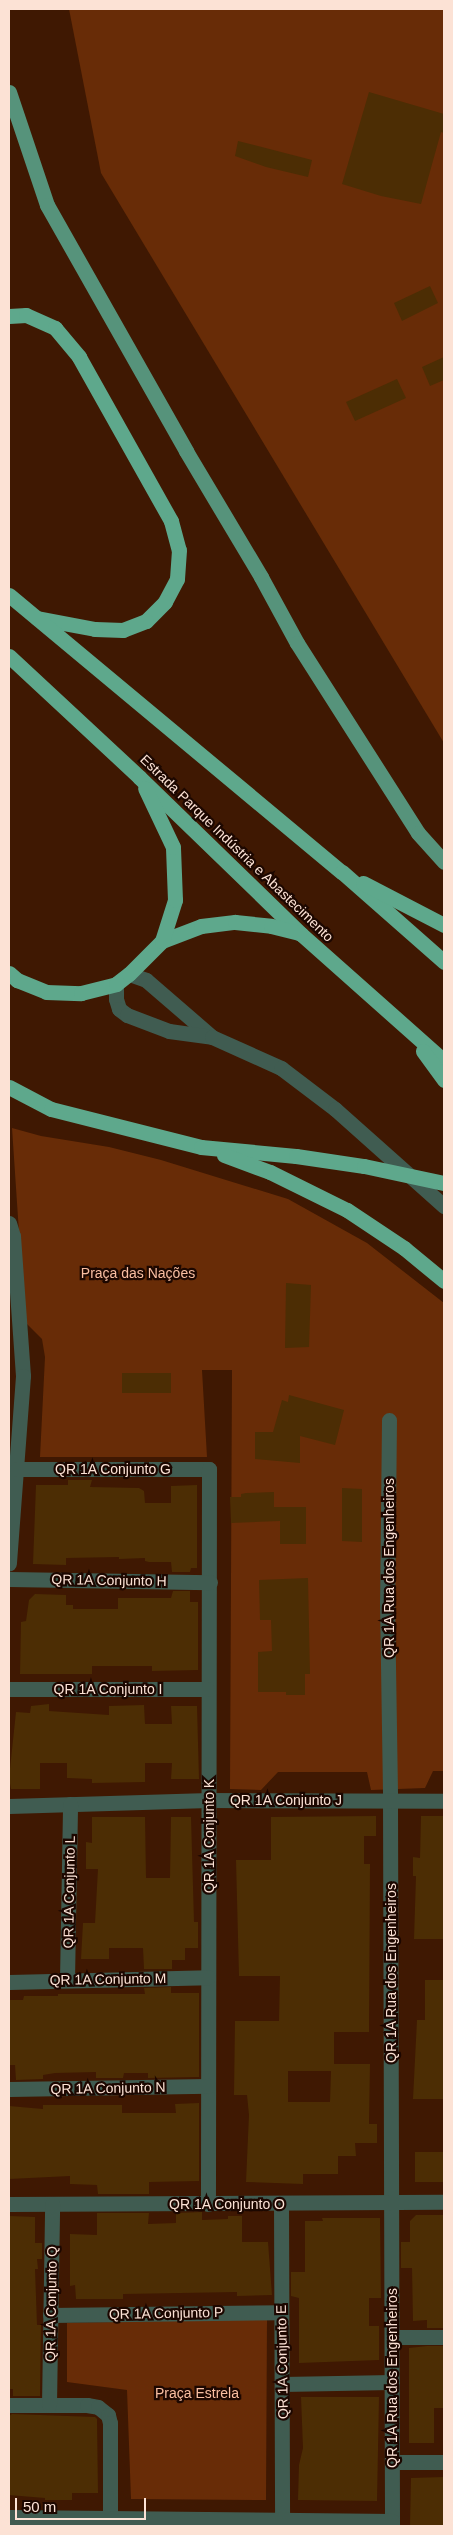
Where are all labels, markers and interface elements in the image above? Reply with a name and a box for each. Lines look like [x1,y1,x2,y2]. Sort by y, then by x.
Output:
street label: Estrada Parque Indústria e Abastecimento [137,751,337,945]
park label: Praça das Nações [81,1265,195,1281]
street label: QR 1A Conjunto G [55,1461,171,1477]
street label: QR 1A Rua dos Engenheiros [381,1478,397,1658]
street label: QR 1A Conjunto H [51,1571,167,1589]
street label: QR 1A Conjunto I [53,1681,163,1697]
street label: QR 1A Conjunto K [201,1778,217,1894]
street label: QR 1A Conjunto J [230,1792,342,1808]
street label: QR 1A Conjunto L [60,1835,78,1949]
street label: QR 1A Rua dos Engenheiros [383,1883,399,2063]
street label: QR 1A Conjunto M [49,1970,167,1988]
street label: QR 1A Conjunto N [50,2079,166,2097]
street label: QR 1A Conjunto O [169,2196,285,2212]
street label: QR 1A Conjunto Q [42,2246,60,2362]
street label: QR 1A Rua dos Engenheiros [384,2288,400,2468]
street label: QR 1A Conjunto P [108,2304,224,2322]
street label: QR 1A Conjunto E [273,2304,291,2420]
park label: Praça Estrela [155,2385,239,2401]
scale bar [18,2488,149,2520]
text: 50 m [23,2498,56,2515]

